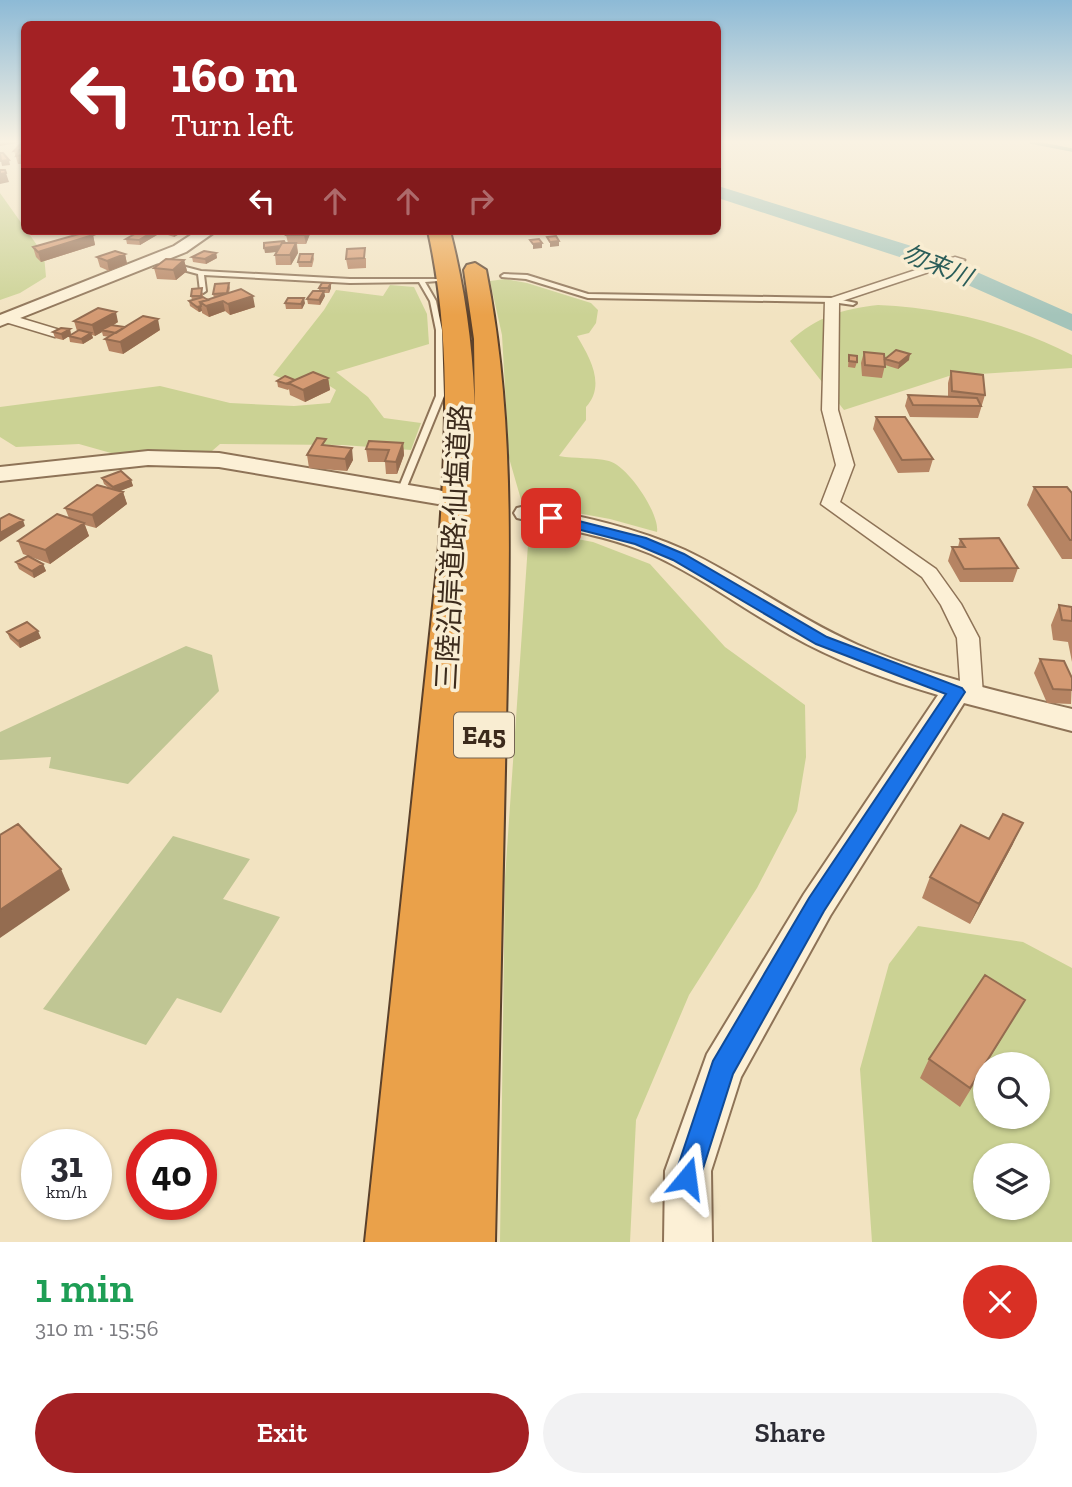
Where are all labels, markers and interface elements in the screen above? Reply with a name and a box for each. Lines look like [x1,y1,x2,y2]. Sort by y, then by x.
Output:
text: 160 m [171,46,297,105]
icon: left [56,49,147,140]
text: Turn left [171,106,293,144]
icon: left [243,182,281,220]
icon: ahead [316,182,354,220]
icon: ahead [389,182,427,220]
icon: right [462,182,500,220]
water label: 勿来川 [898,238,979,293]
street label: 三陸沿岸道路;仙塩道路 [430,403,477,691]
pin [521,488,581,548]
icon: arrive [532,499,570,537]
road number: E45 [454,712,514,758]
map controls [973,1052,1050,1220]
button: search [973,1052,1050,1129]
speed limit sign: 40 [126,1129,217,1220]
position arrow [650,1141,724,1215]
button: layers [973,1143,1050,1220]
text: 31 [50,1144,83,1186]
text: km/h [46,1181,87,1203]
text: 1 min [35,1262,134,1313]
button: close [963,1265,1037,1339]
text: 310 m · 15:56 [35,1314,159,1342]
button: Exit [35,1393,529,1473]
button: Share [543,1393,1037,1473]

